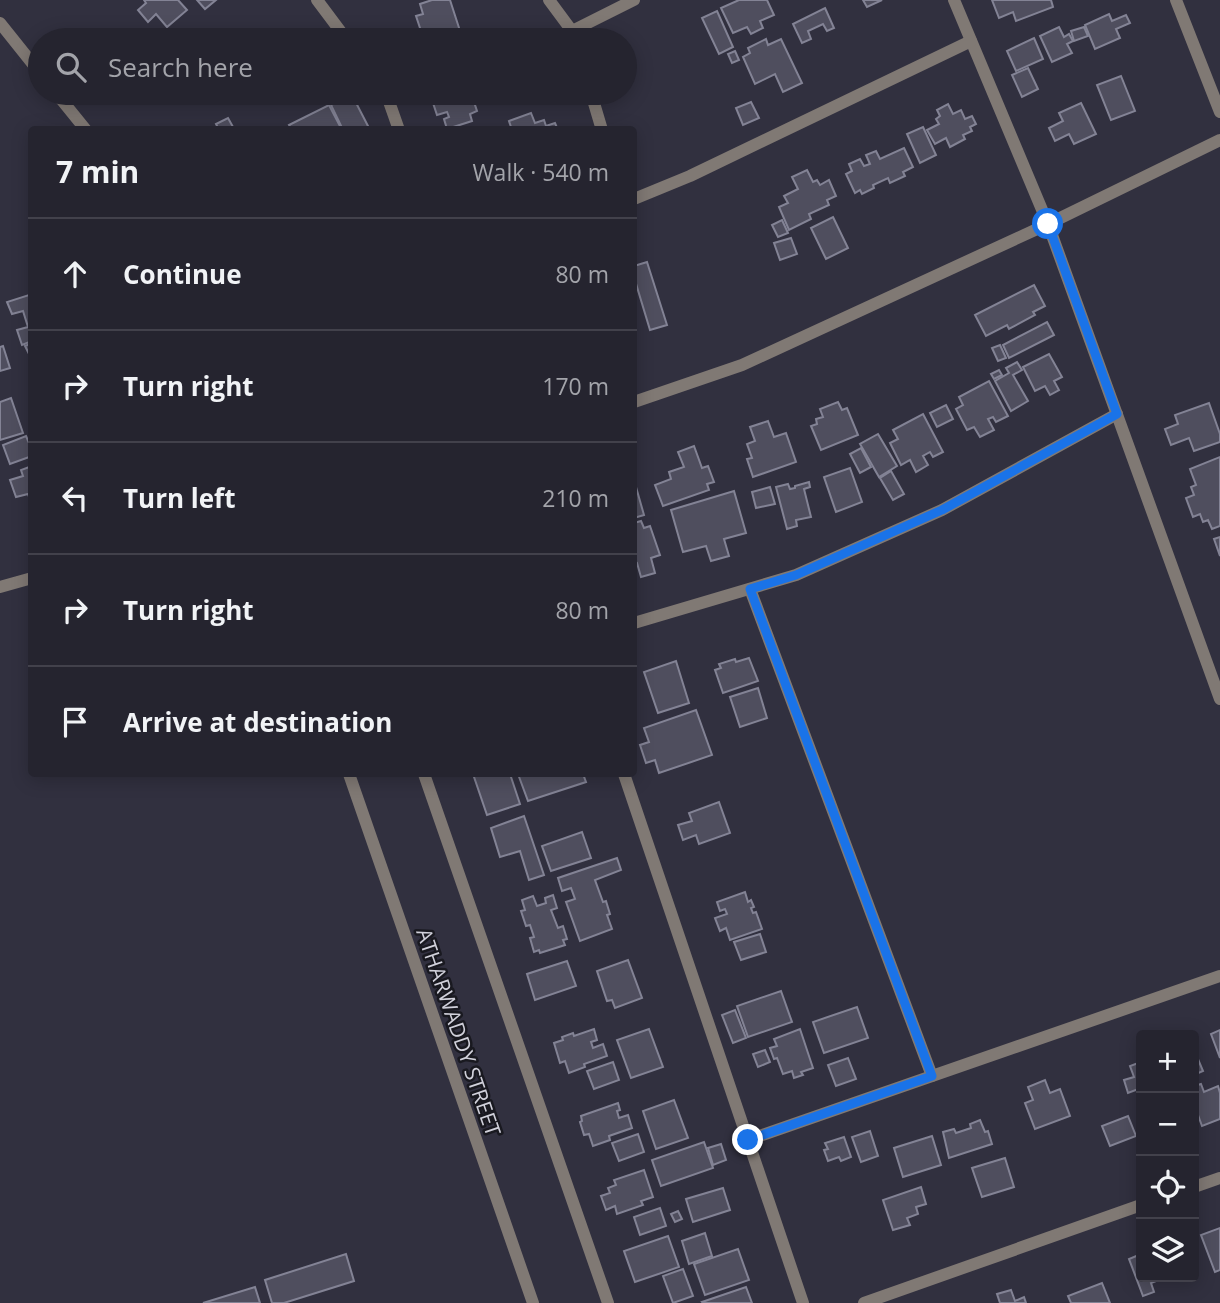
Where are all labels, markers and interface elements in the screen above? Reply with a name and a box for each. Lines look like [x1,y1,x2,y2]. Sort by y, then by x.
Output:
search box [28,28,637,105]
icon: search [52,48,90,86]
text: Search here [108,49,253,85]
text: 7 min [56,151,139,192]
text: Walk · 540 m [472,156,609,188]
route start [1032,208,1063,239]
icon: ahead [56,255,94,293]
text: Continue [123,256,242,292]
text: 80 m [555,258,609,290]
icon: right [56,367,94,405]
text: Turn right [123,368,254,404]
text: 170 m [542,370,609,402]
icon: left [56,479,94,517]
text: Turn left [123,480,235,516]
text: 210 m [542,482,609,514]
icon: right [56,591,94,629]
text: Turn right [123,592,254,628]
text: 80 m [555,594,609,626]
icon: arrive [56,703,94,741]
text: Arrive at destination [123,704,392,740]
street label: ATHARWADDY STREET [410,924,508,1140]
map controls [1136,1030,1199,1282]
button: + [1136,1030,1199,1093]
button: − [1136,1093,1199,1156]
route end [732,1124,763,1155]
button: locate [1136,1156,1199,1219]
button: layers [1136,1219,1199,1282]

